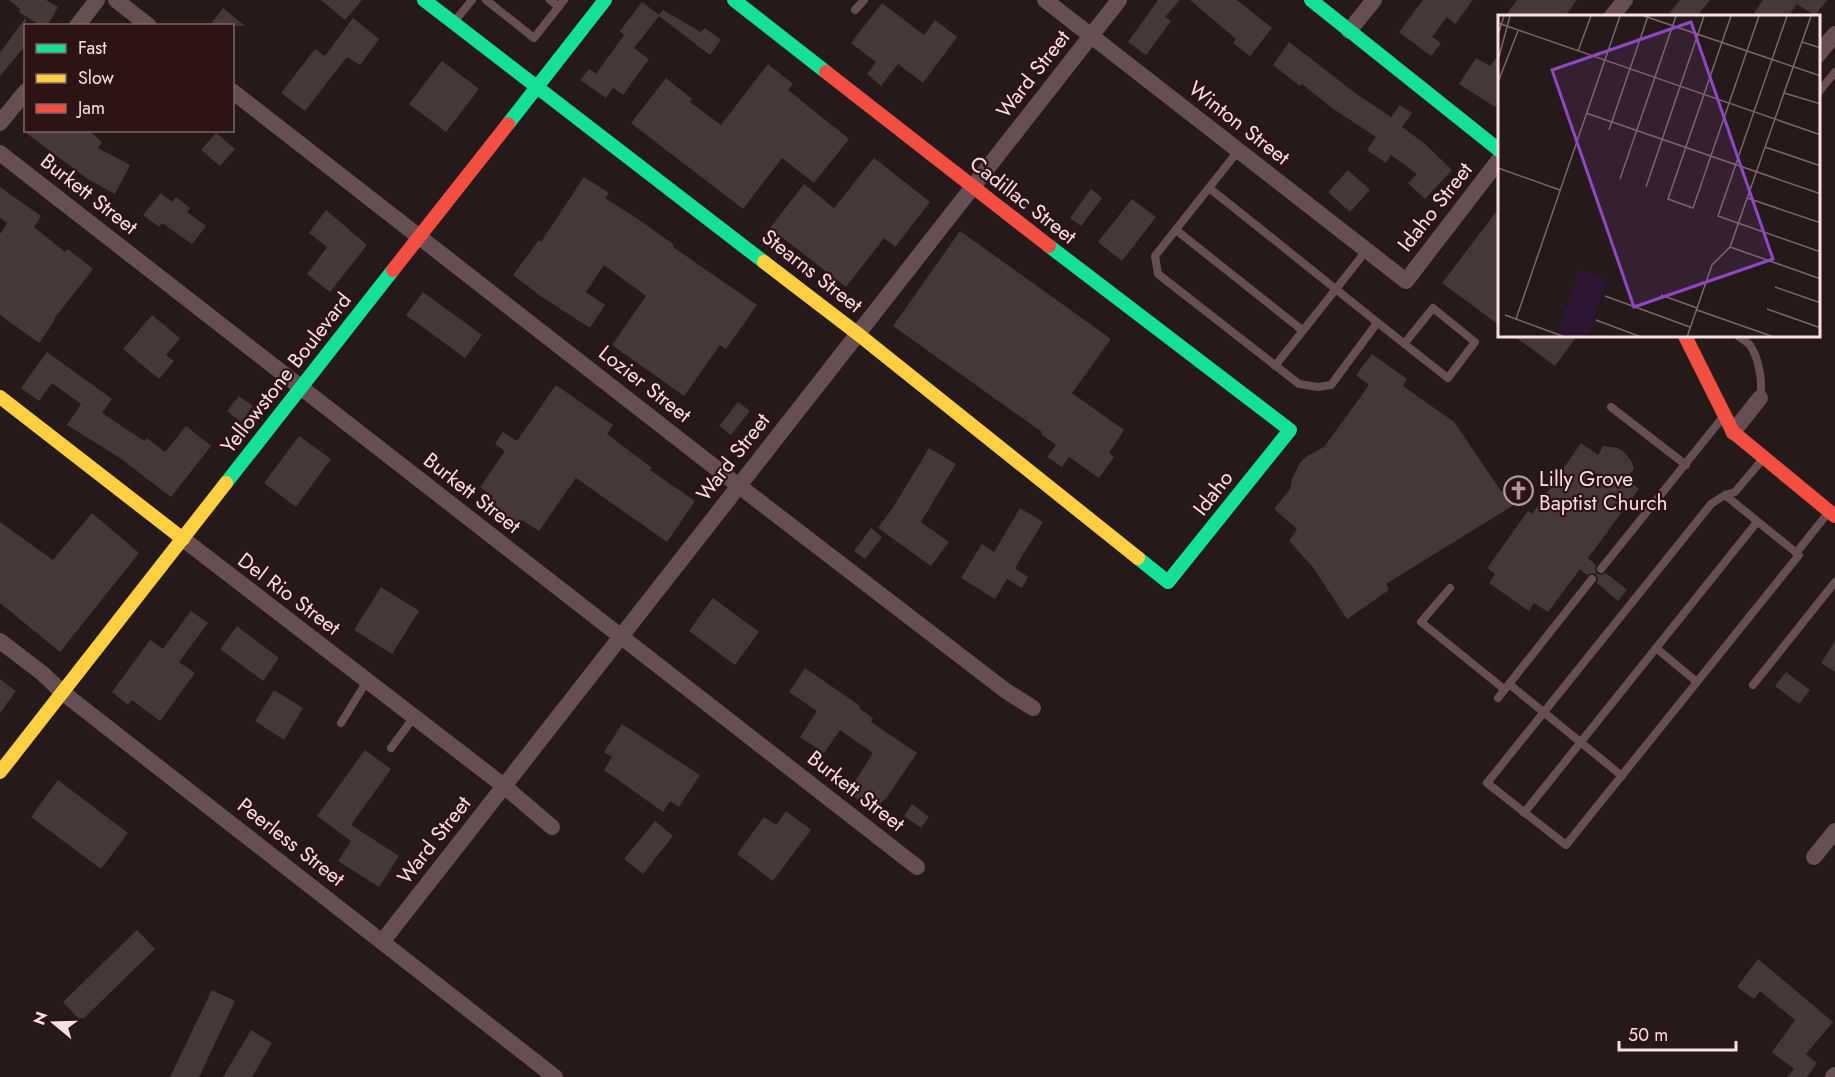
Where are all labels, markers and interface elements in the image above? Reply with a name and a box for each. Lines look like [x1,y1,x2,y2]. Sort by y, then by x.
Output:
inset map [1498,15,1820,338]
legend [24,24,234,132]
street label: Ward Street [989,24,1077,124]
text: Fast [78,35,107,61]
text: Slow [78,65,115,91]
street label: Winton Street [1182,74,1296,172]
text: Jam [76,95,105,121]
street label: Burkett Street [34,146,144,242]
street label: Cadillac Street [963,149,1083,251]
street label: Idaho Street [1391,156,1479,258]
street label: Stearns Street [755,222,869,320]
street label: Yellowstone Boulevard [214,286,358,460]
street label: Lozier Street [592,338,698,430]
street label: Ward Street [689,407,777,507]
street label: Burkett Street [417,445,527,541]
street label: Idaho [1186,464,1240,522]
place label: Lilly Grove Baptist Church [1539,464,1667,518]
church icon: Lilly Grove Baptist Church [1502,475,1534,507]
street label: Del Rio Street [232,546,346,642]
street label: Burkett Street [801,743,911,839]
street label: Ward Street [390,790,478,890]
street label: Peerless Street [231,791,351,893]
north arrow [24,993,84,1053]
text: N [27,1009,53,1028]
scale bar [1619,1014,1736,1052]
text: 50 m [1628,1022,1668,1048]

